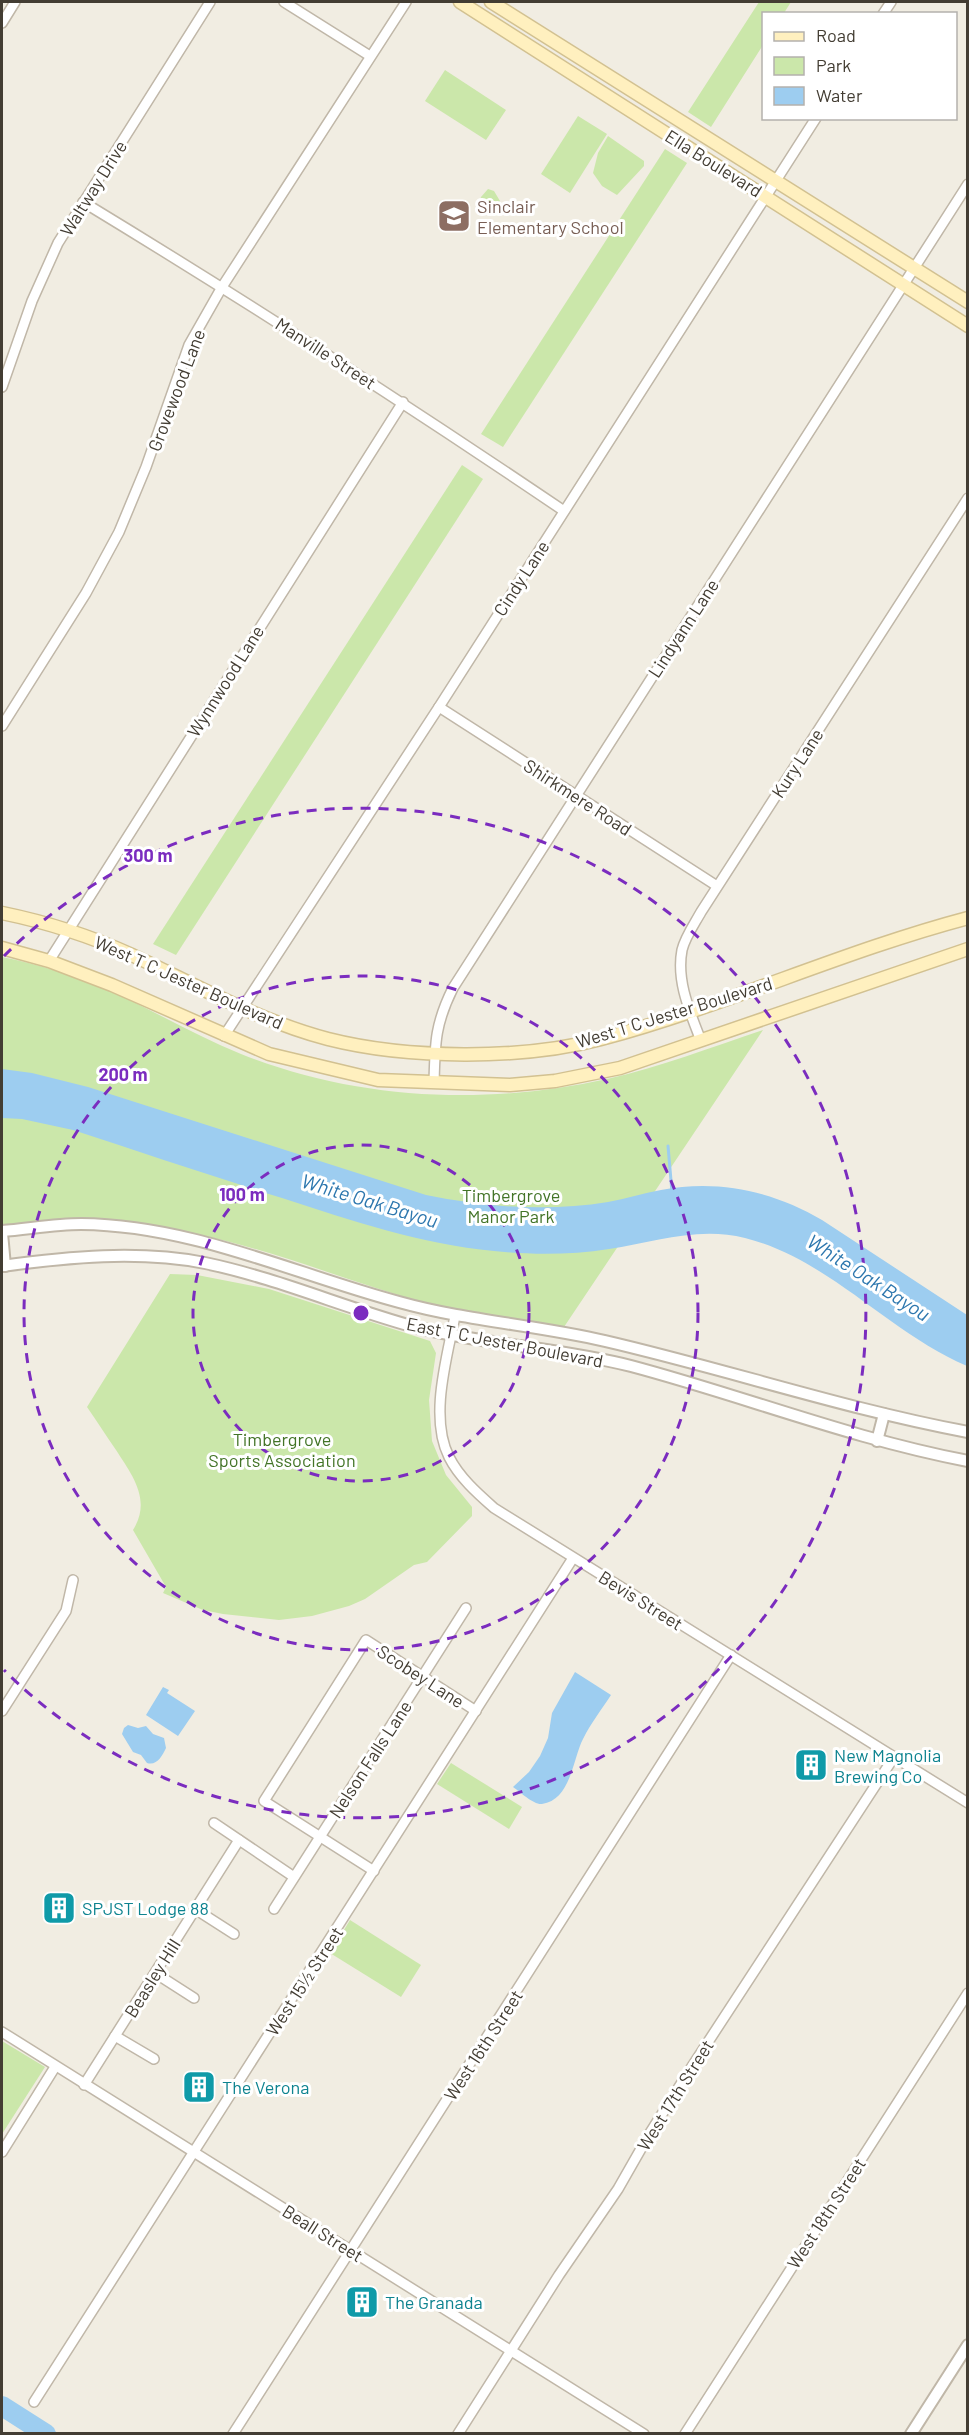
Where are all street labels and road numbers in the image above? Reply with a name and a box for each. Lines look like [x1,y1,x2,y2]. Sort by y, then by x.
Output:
street label: Ella Boulevard [662,125,766,201]
street label: Waltway Drive [55,136,131,240]
street label: Manville Street [272,312,380,394]
street label: Grovewood Lane [143,326,209,454]
street label: Cindy Lane [489,536,553,620]
street label: Lindyann Lane [643,575,723,681]
street label: Wynnwood Lane [182,621,268,741]
street label: Kury Lane [766,724,828,802]
street label: Shirkmere Road [520,754,636,840]
street label: West T C Jester Boulevard [91,930,287,1034]
street label: West T C Jester Boulevard [573,972,775,1052]
street label: East T C Jester Boulevard [405,1312,605,1372]
street label: Bevis Street [595,1565,687,1635]
street label: Scobey Lane [373,1640,469,1712]
street label: Nelson Falls Lane [324,1696,416,1822]
street label: West 15½ Street [261,1922,347,2040]
street label: Beasley Hill [119,1935,185,2021]
street label: West 16th Street [439,1985,527,2105]
street label: West 17th Street [632,2035,718,2155]
street label: West 18th Street [782,2153,870,2273]
street label: Beall Street [279,2200,367,2266]

